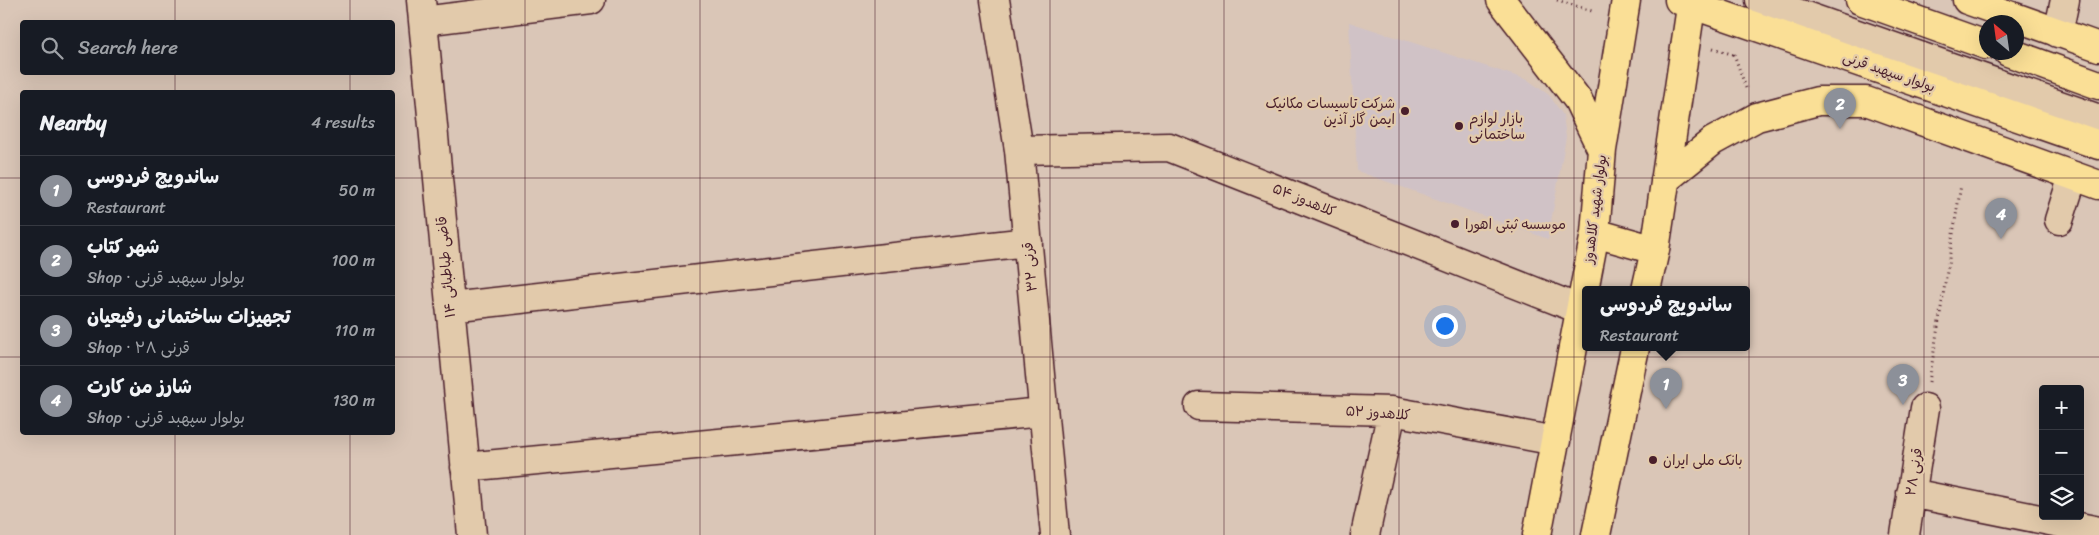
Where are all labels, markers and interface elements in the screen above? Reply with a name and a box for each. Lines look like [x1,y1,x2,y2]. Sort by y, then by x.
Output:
north arrow [1979,15,2024,60]
search box [20,20,395,75]
text: Search here [78,31,178,64]
icon: search [38,34,66,62]
street label: بولوار سپهبد قرنی [1839,44,1939,100]
pin: 2 [1824,88,1856,129]
place label: شرکت تاسیسات مکانیک ایمن گاز آذین [1265,91,1395,132]
text: Nearby [40,104,106,142]
marker: شرکت تاسیسات مکانیک ایمن گاز آذین [1399,105,1411,117]
place label: بازار لوازم ساختمانی [1469,106,1525,147]
text: 4 results [311,108,375,137]
marker: بازار لوازم ساختمانی [1453,120,1465,132]
street label: بولوار شهید کلاهدوز [1576,153,1614,266]
text: ساندویچ فردوسی [87,160,219,193]
text: 1 [53,176,59,205]
text: 50 m [339,176,375,205]
street label: کلاهدوز ۵۴ [1268,176,1340,224]
text: Restaurant [87,193,166,222]
pin: 4 [1985,198,2017,239]
place label: موسسه ثبتی اهورا [1465,212,1566,237]
street label: قاضی طباطبائی ۱۴ [429,215,463,319]
marker: موسسه ثبتی اهورا [1449,218,1461,230]
text: شهر کتاب [87,230,159,263]
street label: قرنی ۳۲ [1015,241,1045,293]
text: 2 [51,246,61,275]
text: 100 m [331,246,375,275]
text: Shop · بولوار سپهبد قرنی [87,263,245,292]
popup [1582,286,1750,351]
text: ساندویچ فردوسی [1600,288,1732,321]
text: تجهیزات ساختمانی رفیعیان [87,300,290,333]
your location [1432,313,1458,339]
text: 3 [52,316,60,345]
text: 110 m [335,316,375,345]
text: Restaurant [1600,321,1679,350]
text: Shop · قرنی ۲۸ [87,333,190,362]
pin: 3 [1887,364,1919,405]
pin: 1 [1650,368,1682,409]
text: شارز من کارت [87,370,192,403]
map controls [2039,385,2084,520]
button: + [2039,385,2084,430]
text: 4 [51,386,61,415]
text: 130 m [333,386,375,415]
street label: کلاهدوز ۵۲ [1345,398,1411,428]
text: Shop · بولوار سپهبد قرنی [87,403,245,432]
button: − [2039,430,2084,475]
street label: قرنی ۲۸ [1898,446,1930,498]
place label: بانک ملی ایران [1663,448,1743,473]
marker: بانک ملی ایران [1647,454,1659,466]
button: layers [2039,475,2084,520]

